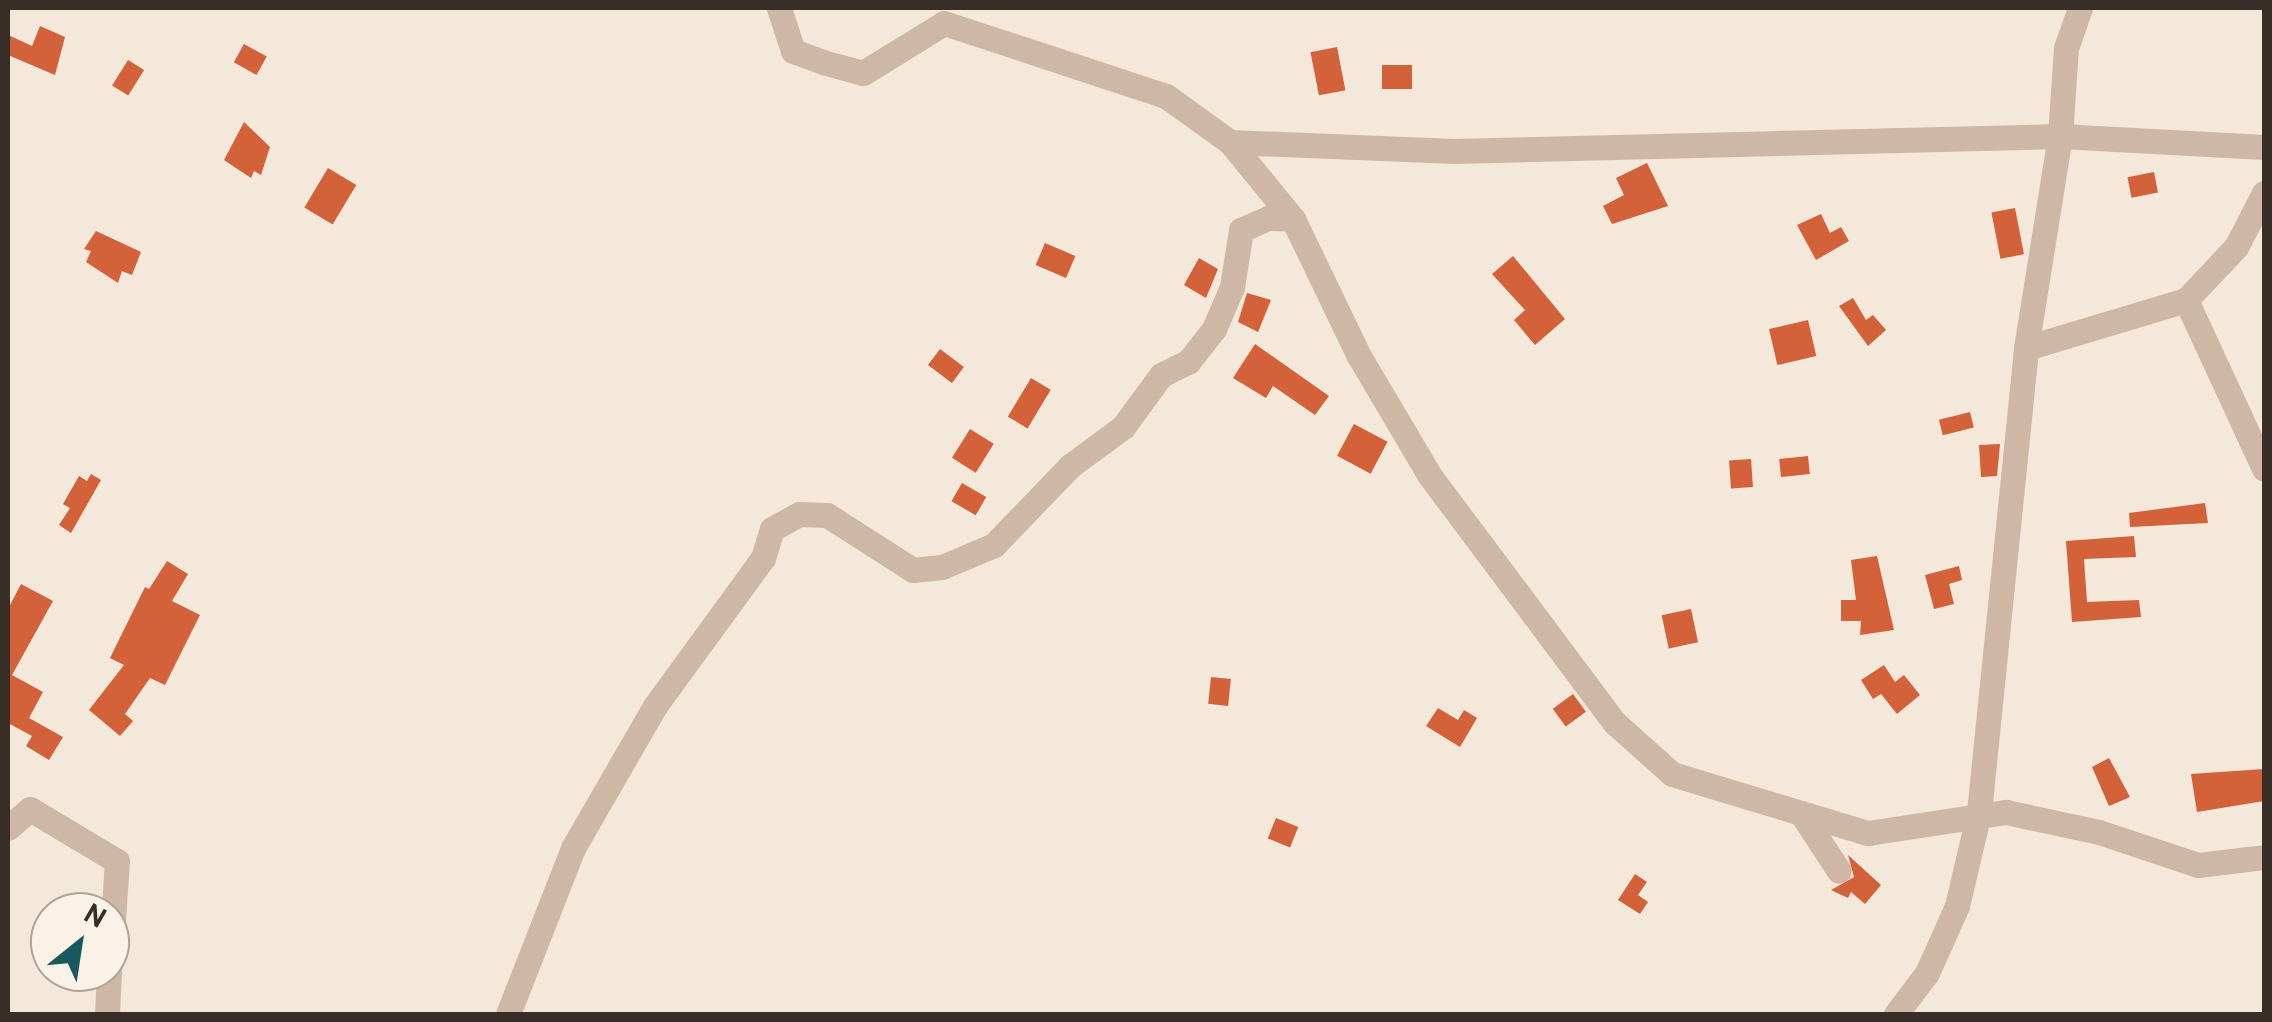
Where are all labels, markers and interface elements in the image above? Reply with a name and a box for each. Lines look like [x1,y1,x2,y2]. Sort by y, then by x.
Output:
north arrow [30,892,130,992]
text: N [76,897,112,938]

